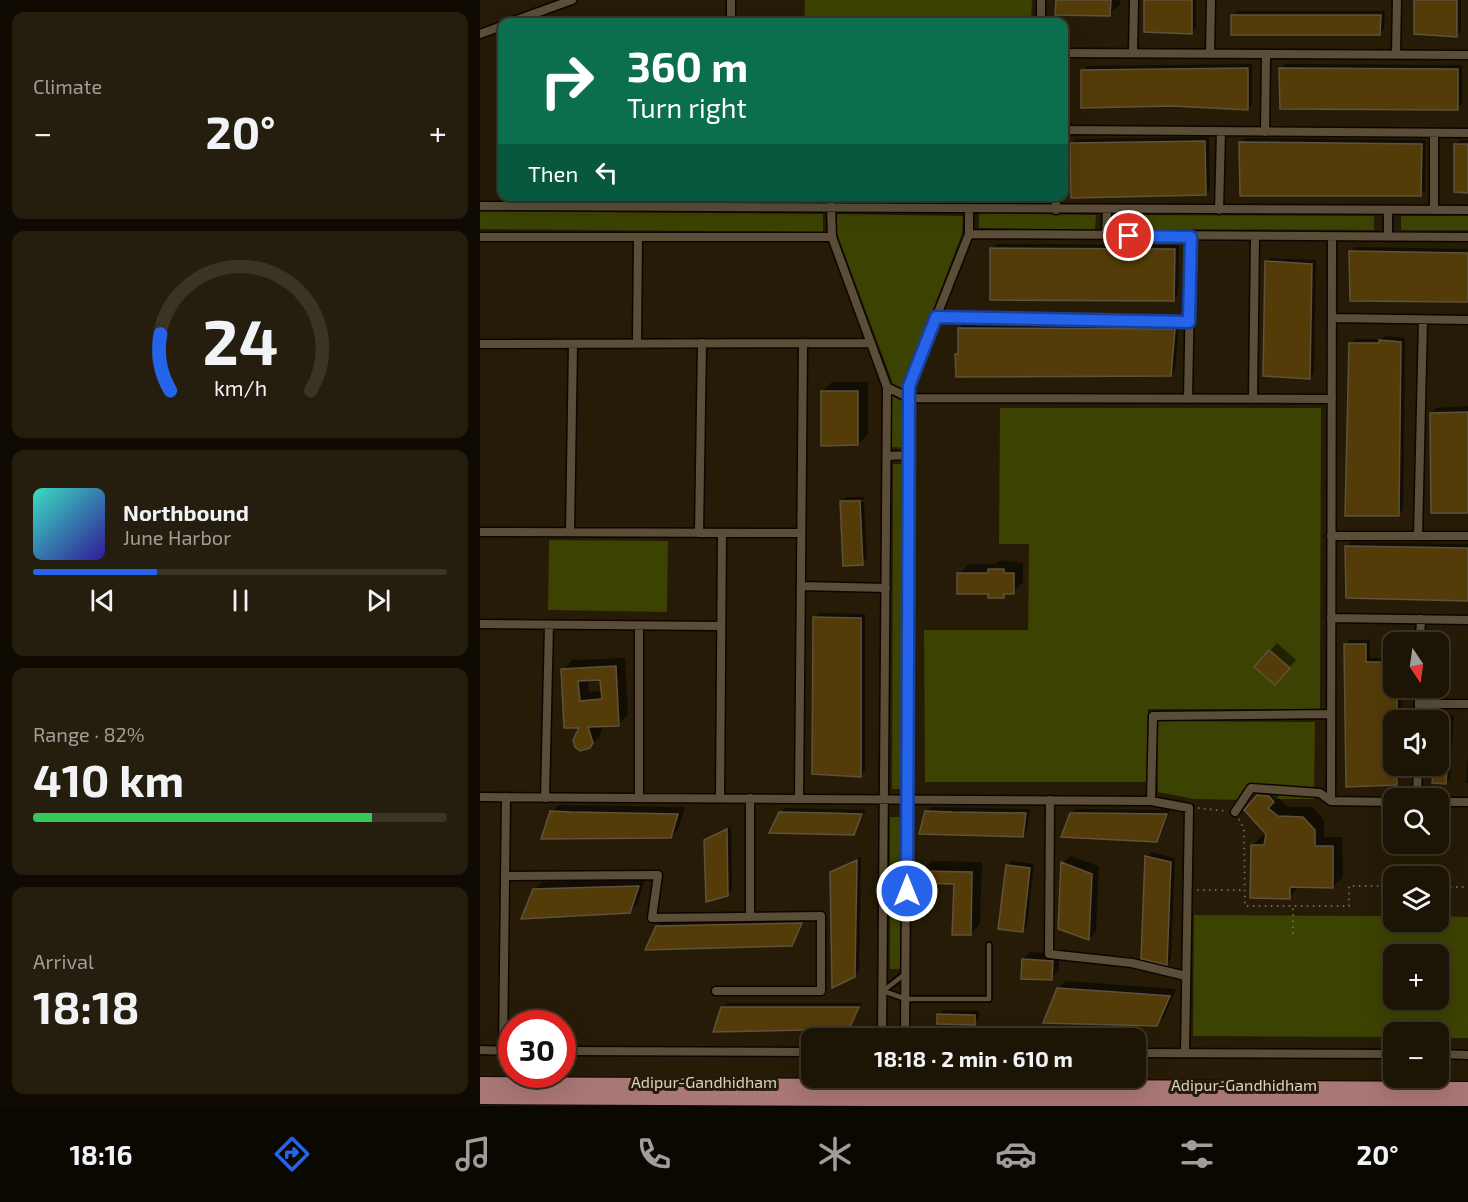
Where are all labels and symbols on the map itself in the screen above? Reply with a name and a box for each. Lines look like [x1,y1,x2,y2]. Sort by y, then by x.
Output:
pin [1103,210,1154,261]
north arrow [1383,632,1449,698]
position arrow [875,859,939,923]
speed limit sign: 30 [498,1010,576,1088]
street label: Adipur-Gandhidham [631,1072,777,1091]
street label: Adipur-Gandhidham [1171,1075,1317,1094]

